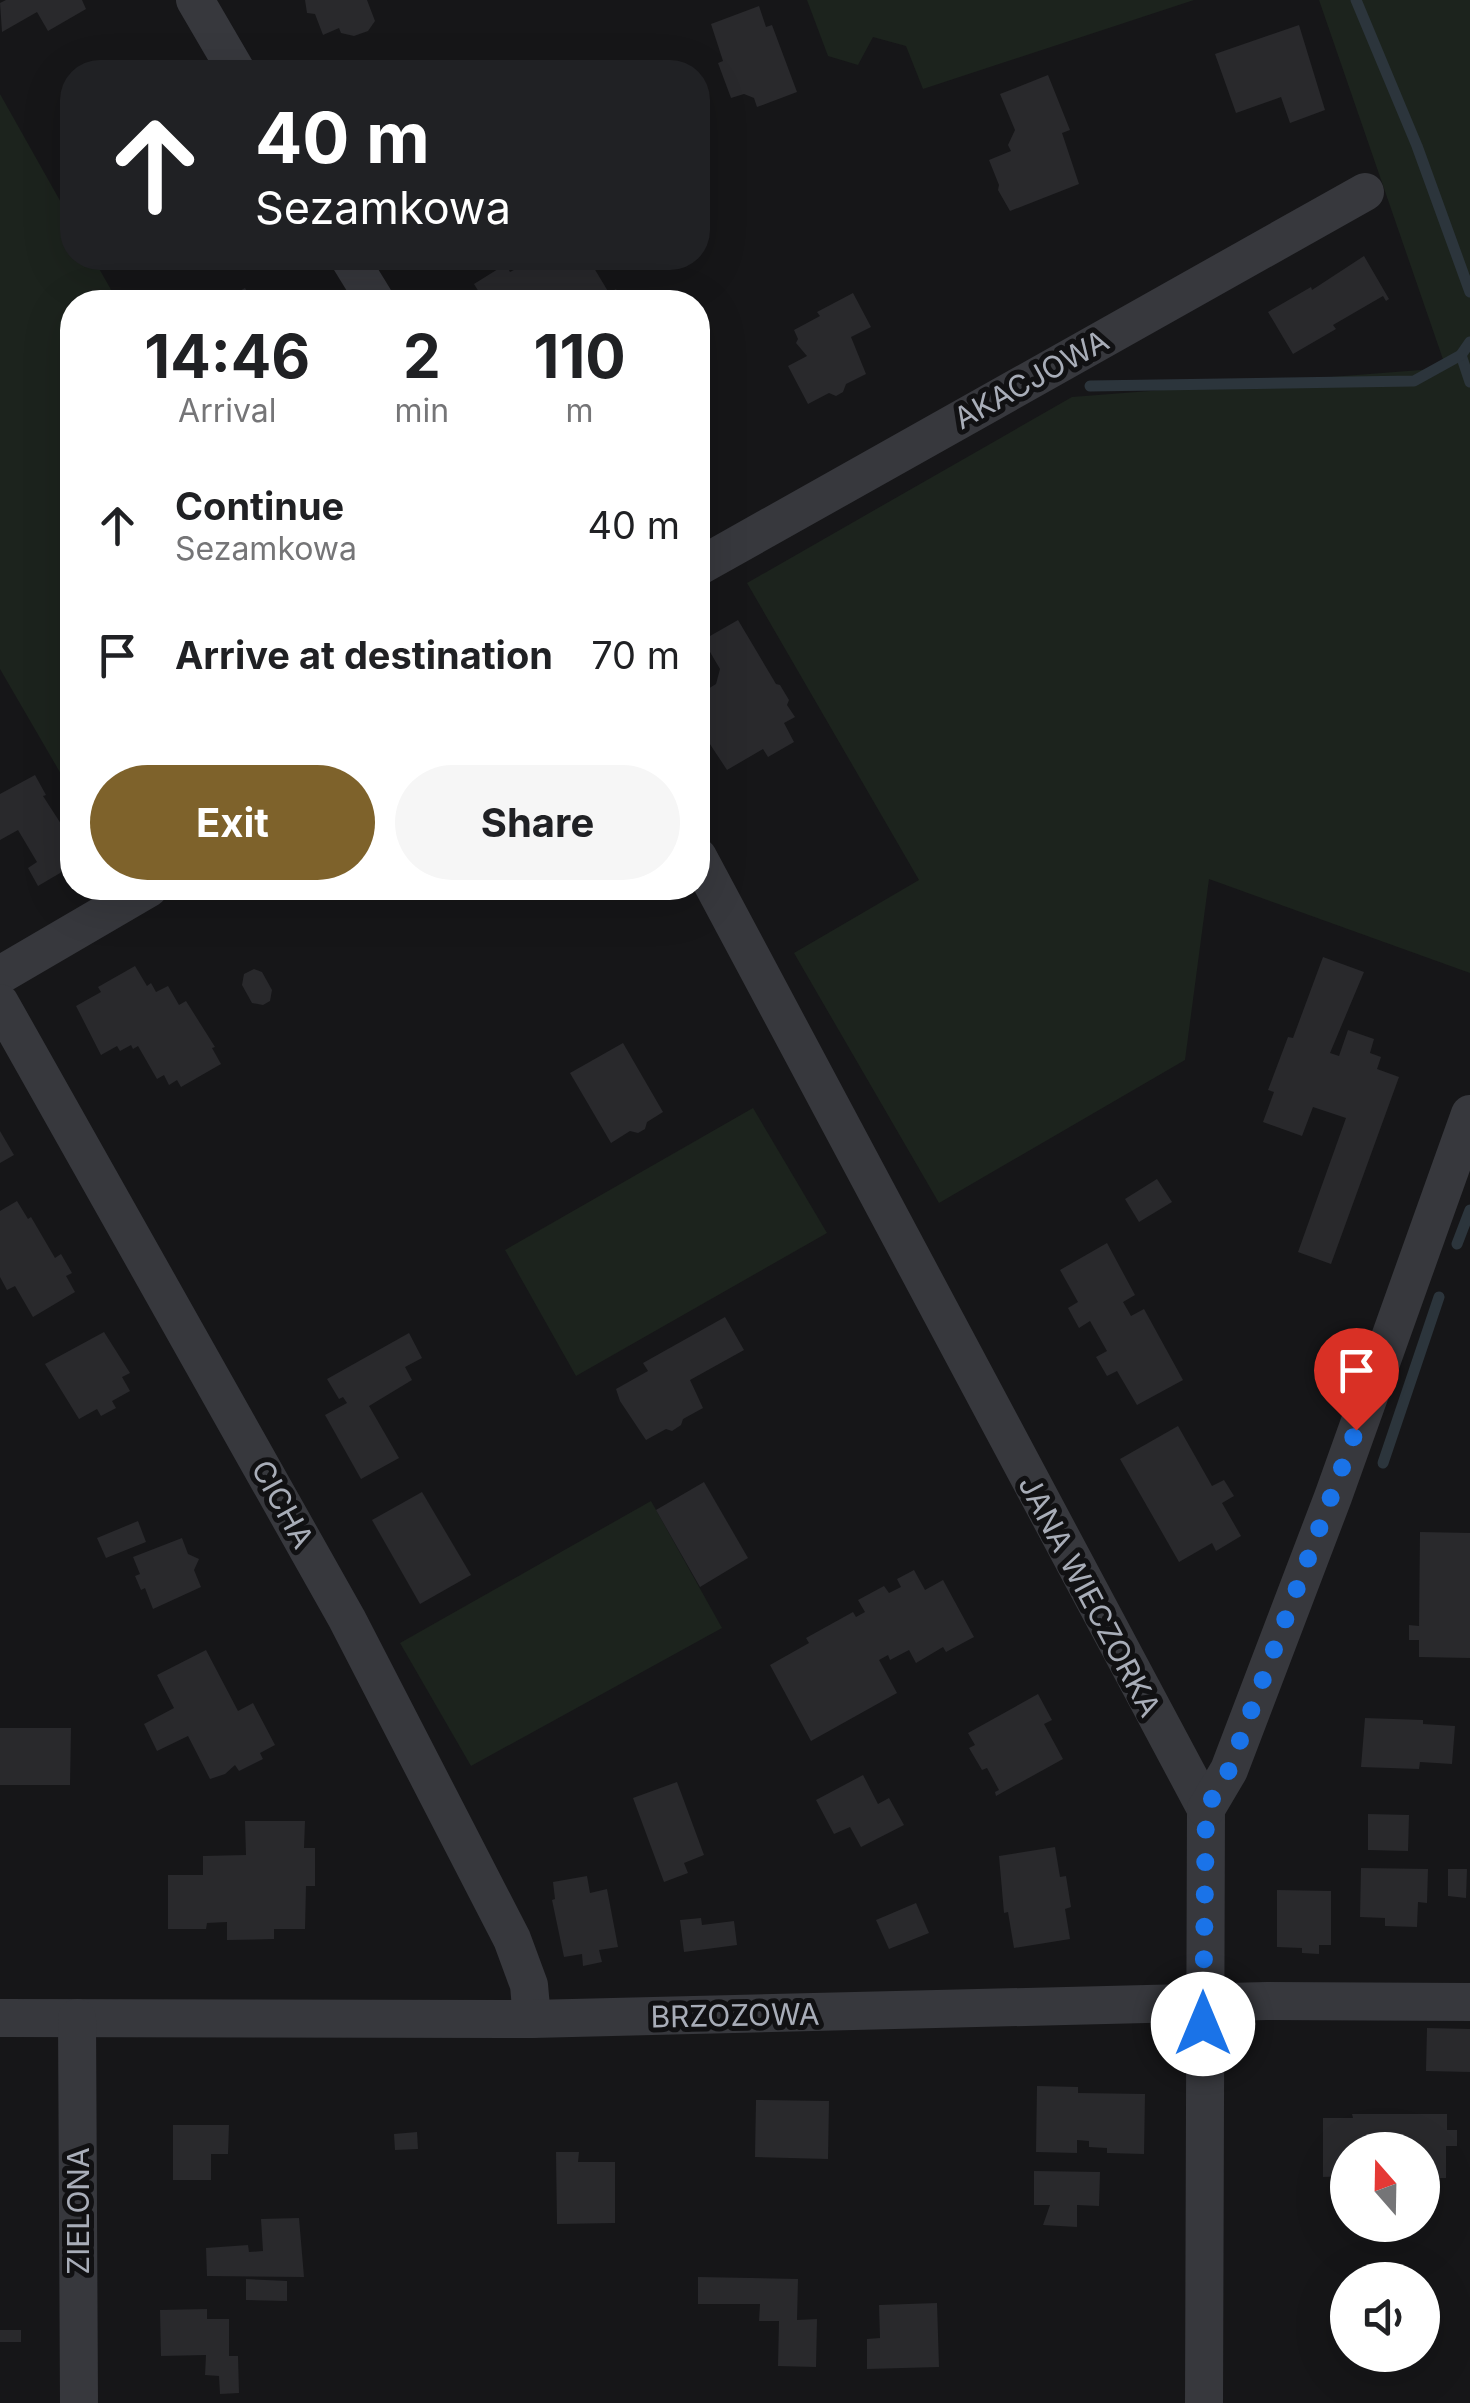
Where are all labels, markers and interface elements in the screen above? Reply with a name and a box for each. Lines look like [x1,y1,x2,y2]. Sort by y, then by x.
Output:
text: 40 m [255,95,430,180]
icon: ahead [90,100,220,230]
text: Sezamkowa [255,180,511,235]
text: 14:46 [144,320,310,392]
text: 2 [403,320,441,392]
text: 110 [534,320,626,392]
street label: AKACJOWA [947,322,1115,436]
text: Arrival [178,391,277,430]
text: min [395,391,449,430]
text: m [566,391,594,430]
text: Continue [175,483,344,529]
icon: ahead [90,498,145,553]
text: 40 m [588,502,680,548]
text: Sezamkowa [175,529,357,568]
icon: arrive [90,628,145,683]
text: Arrive at destination [175,632,553,678]
text: 70 m [591,632,680,678]
button: Exit [90,765,375,880]
button: Share [395,765,680,880]
pin [1314,1328,1399,1431]
icon: arrive [1329,1343,1384,1398]
street label: CICHA [244,1454,322,1554]
street label: JANA WIECZORKA [1011,1469,1169,1723]
position arrow [1151,1972,1255,2076]
street label: BRZOZOWA [650,1996,820,2034]
north arrow [1330,2132,1440,2242]
map controls [1330,2132,1440,2372]
street label: ZIELONA [60,2147,96,2275]
button: sound [1330,2262,1440,2372]

